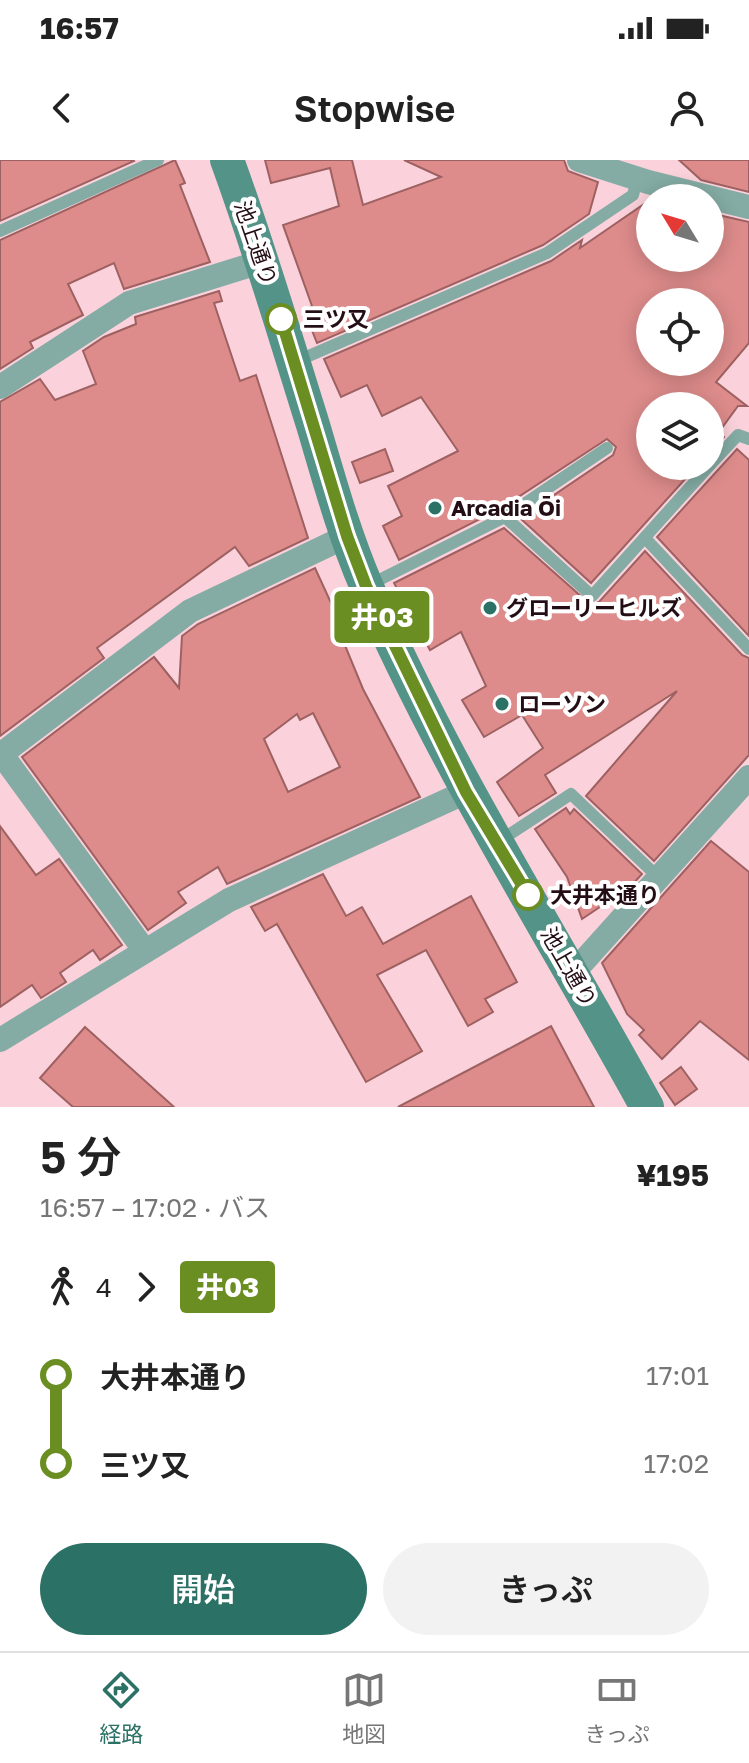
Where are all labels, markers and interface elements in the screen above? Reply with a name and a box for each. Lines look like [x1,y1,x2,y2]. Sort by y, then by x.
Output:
text: 16:57 [40,10,119,46]
icon: back [40,86,84,130]
icon: person [665,86,709,130]
text: Stopwise [294,87,455,130]
north arrow [636,184,724,272]
map controls [636,184,724,480]
street label: 池上通り [229,197,284,289]
button: locate [636,288,724,376]
marker: 三ツ又 [266,304,296,334]
place label: 三ツ又 [303,305,369,332]
button: layers [636,392,724,480]
place label: Arcadia Ōi [451,494,561,521]
marker: Arcadia Ōi [426,499,444,517]
line badge: 井03 [336,591,428,643]
place label: グローリーヒルズ [506,594,682,621]
marker: グローリーヒルズ [481,599,499,617]
text: 井03 [350,600,414,633]
place label: ローソン [518,690,606,717]
marker: ローソン [493,695,511,713]
marker: 大井本通り [513,880,543,910]
place label: 大井本通り [550,881,660,908]
street label: 池上通り [536,922,603,1012]
text: 5 分 [40,1130,121,1183]
text: ¥195 [636,1157,709,1193]
text: 16:57 – 17:02 · バス [40,1192,270,1223]
icon: walk [40,1265,84,1309]
icon: forward [124,1265,168,1309]
text: 井03 [196,1270,259,1303]
text: 4 [96,1272,112,1303]
text: 大井本通り [100,1359,250,1395]
text: 17:01 [646,1360,709,1391]
text: 三ツ又 [100,1447,190,1483]
text: 17:02 [644,1448,709,1479]
button: 開始 [40,1543,367,1635]
button: きっぷ [383,1543,709,1635]
tab: 経路 [99,1668,143,1748]
tab: 地図 [342,1668,386,1748]
tab: きっぷ [585,1668,650,1748]

